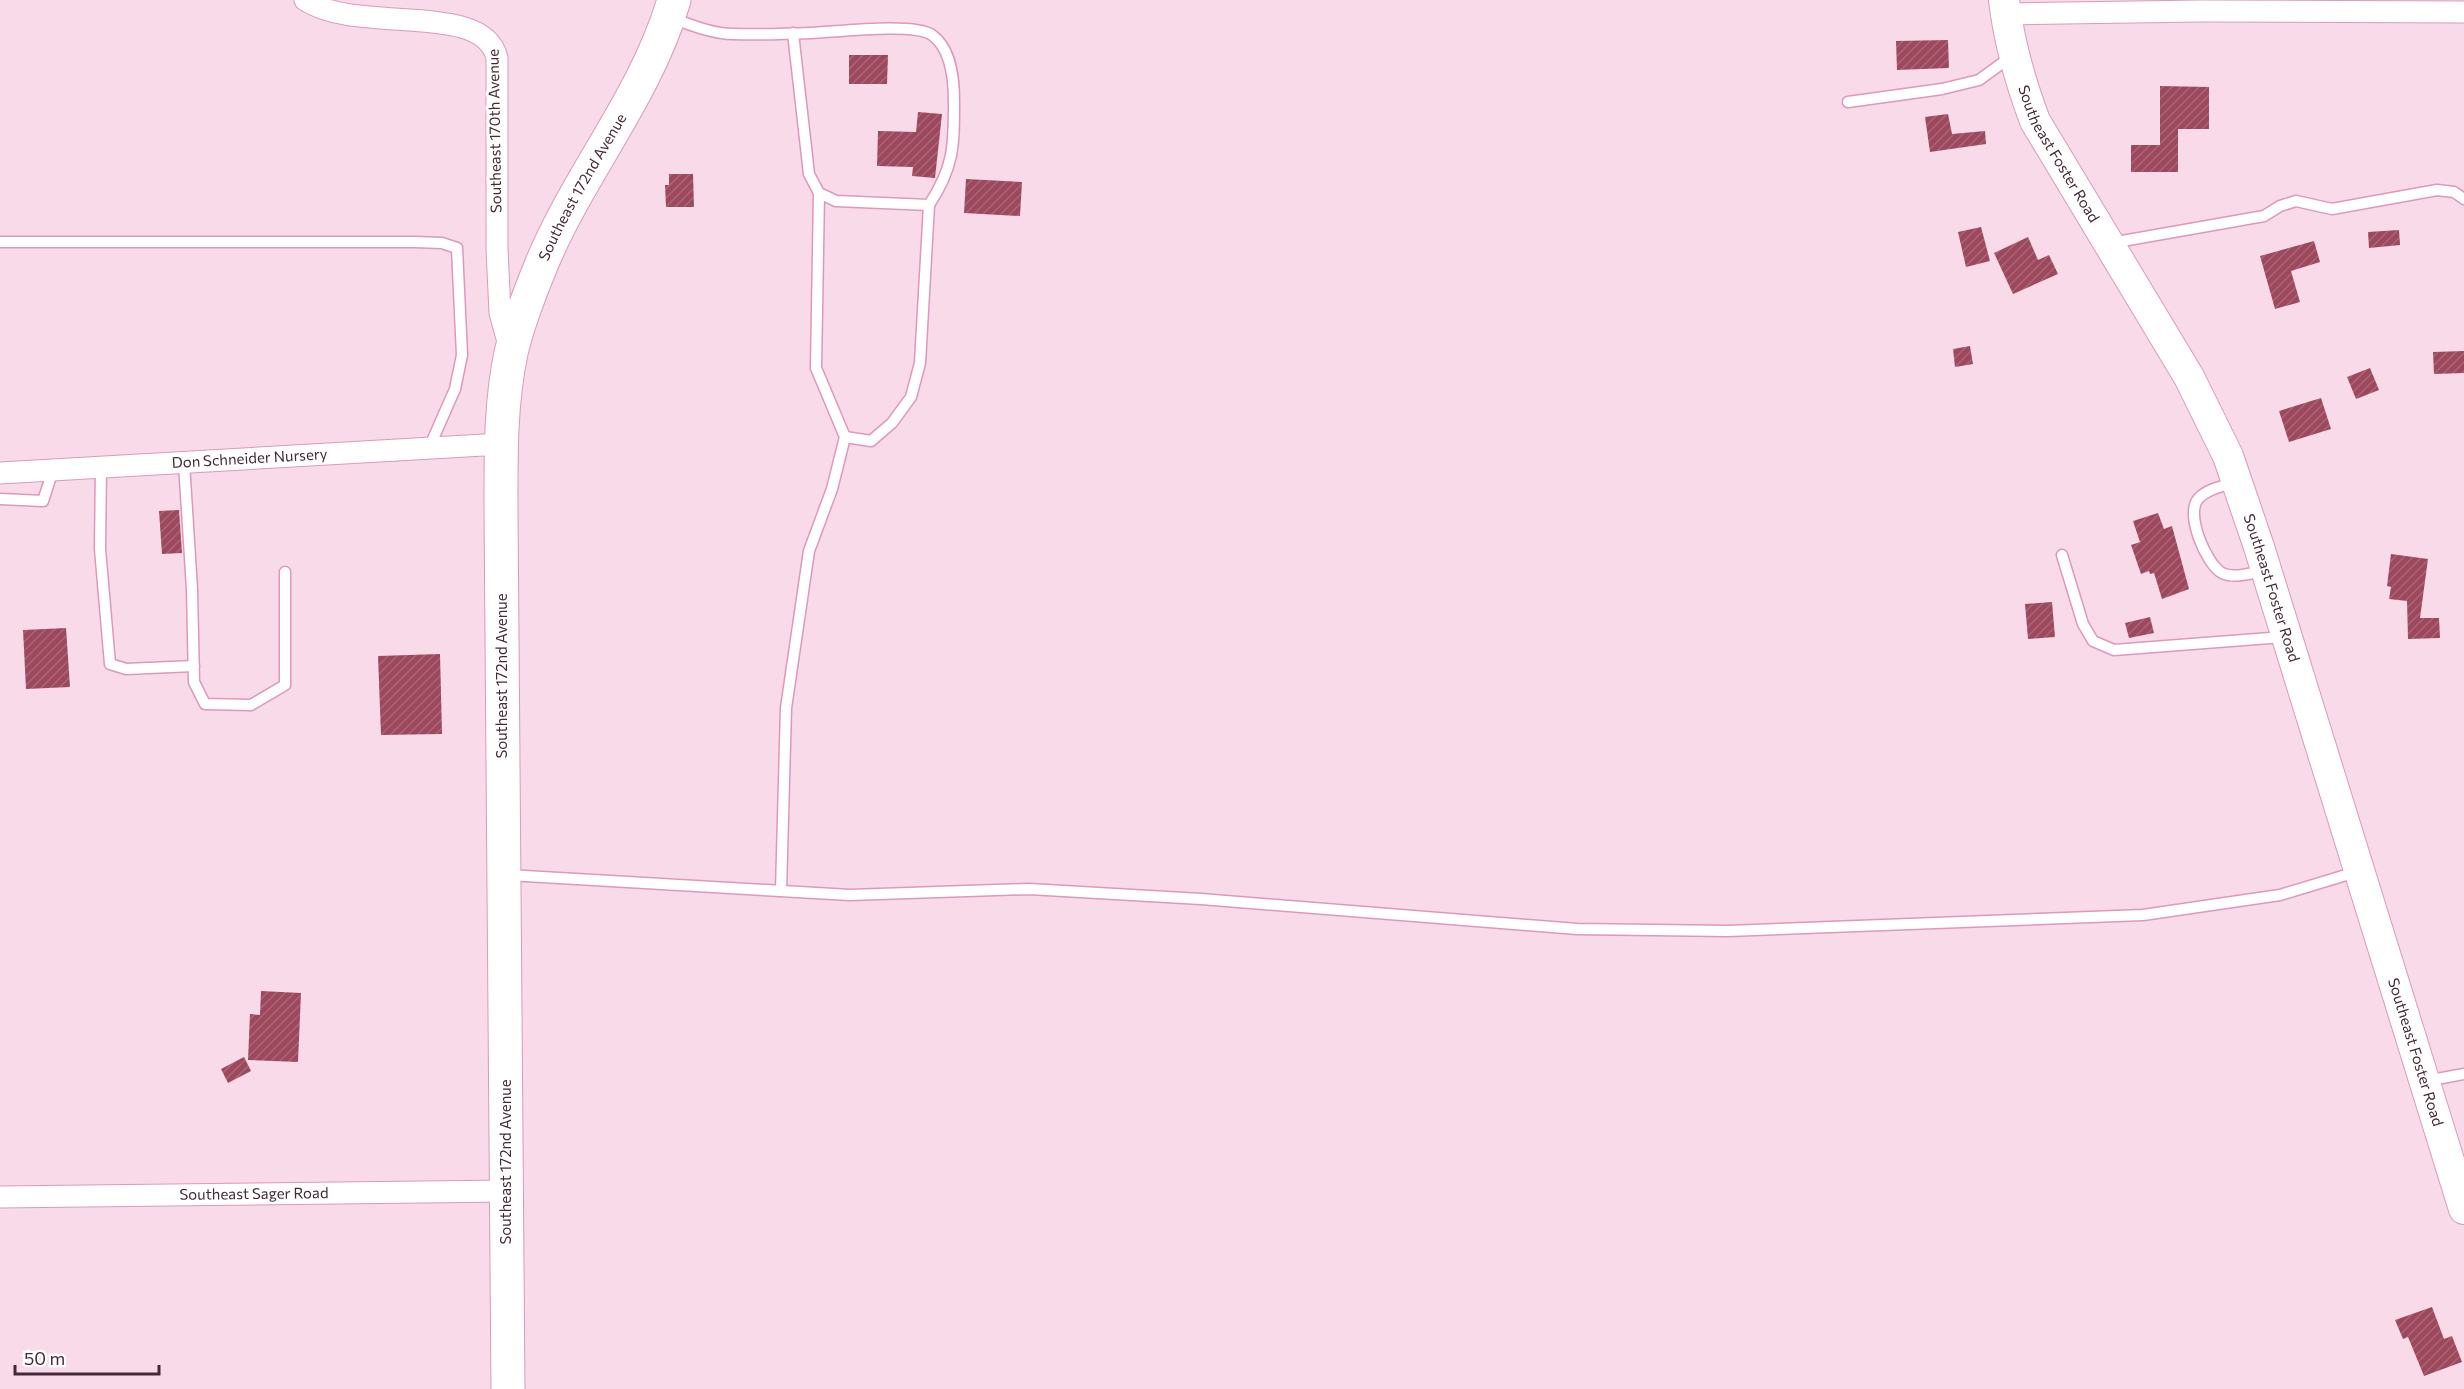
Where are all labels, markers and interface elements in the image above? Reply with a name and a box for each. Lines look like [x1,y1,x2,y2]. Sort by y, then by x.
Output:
street label: Southeast 170th Avenue [484,49,504,213]
street label: Southeast Foster Road [2015,83,2104,225]
street label: Southeast 172nd Avenue [534,110,629,263]
street label: Don Schneider Nursery [171,444,328,471]
street label: Southeast Foster Road [2240,511,2304,664]
street label: Southeast 172nd Avenue [492,593,510,759]
street label: Southeast Foster Road [2385,975,2448,1128]
street label: Southeast 172nd Avenue [496,1079,514,1245]
street label: Southeast Sager Road [179,1183,329,1203]
scale bar [15,1338,159,1376]
text: 50 m [24,1347,65,1369]

